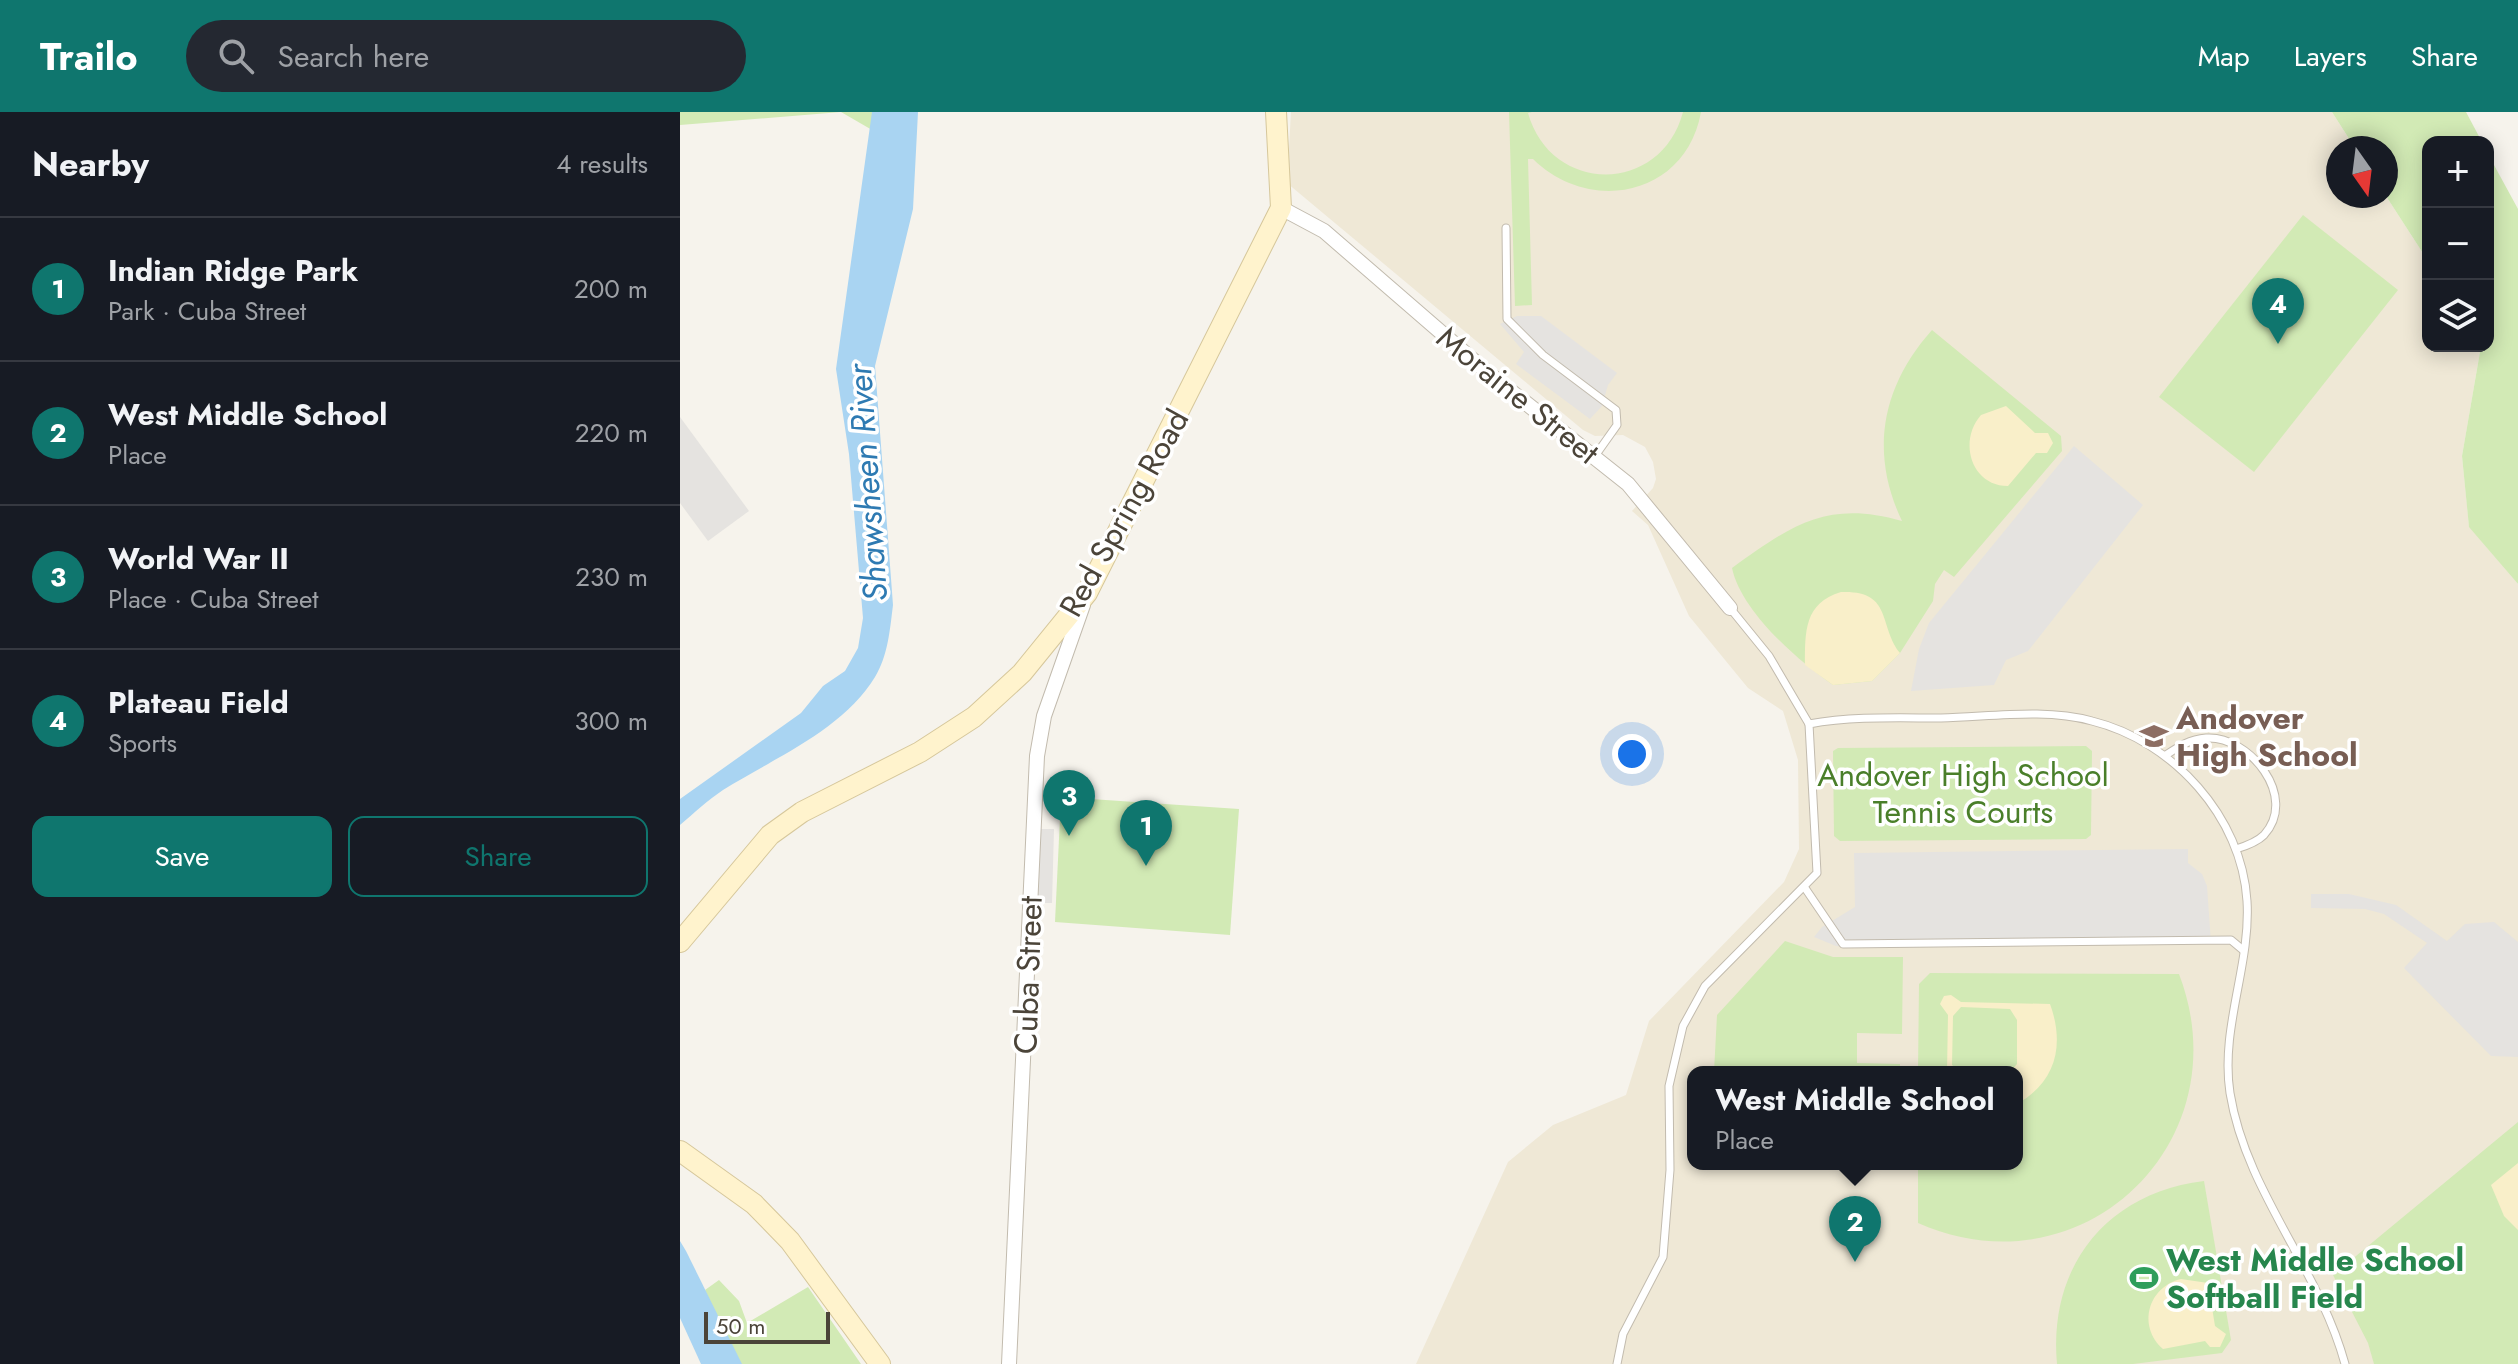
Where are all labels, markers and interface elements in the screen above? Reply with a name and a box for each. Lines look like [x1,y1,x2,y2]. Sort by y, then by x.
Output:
search box [186,20,746,92]
text: Trailo [40,29,138,84]
icon: search [214,34,258,78]
text: Search here [278,35,429,78]
text: Map [2198,36,2250,77]
text: Layers [2294,36,2367,77]
text: Share [2411,36,2478,77]
north arrow [2326,136,2398,208]
map controls [2422,136,2494,352]
button: + [2422,136,2494,208]
text: Nearby [32,140,149,189]
text: 4 results [556,145,648,183]
button: − [2422,208,2494,280]
text: Indian Ridge Park [108,249,358,292]
text: 1 [51,270,65,308]
text: 200 m [574,270,648,308]
pin: 4 [2252,278,2304,344]
button: layers [2422,280,2494,352]
text: Park · Cuba Street [108,292,306,330]
street label: Moraine Street [1427,315,1609,475]
water label: Shawsheen River [835,361,900,603]
text: West Middle School [108,393,387,436]
street label: Red Spring Road [1048,401,1200,625]
text: 2 [49,414,67,452]
text: 220 m [575,414,648,452]
text: Place [108,436,167,474]
text: World War II [108,537,289,580]
text: 3 [50,558,66,596]
text: 230 m [575,558,648,596]
text: Place · Cuba Street [108,580,319,618]
text: Plateau Field [108,681,289,724]
place label: Andover High School [2175,695,2358,778]
text: 4 [49,702,67,740]
text: 300 m [575,702,648,740]
school or university icon: Andover High School [2139,721,2169,751]
text: Sports [108,724,177,762]
your location [1612,734,1652,774]
park label: Andover High School Tennis Courts [1817,752,2109,835]
pin: 3 [1043,770,1095,836]
pin: 1 [1120,800,1172,866]
button: Save [32,816,332,897]
button: Share [348,816,648,897]
street label: Cuba Street [1002,895,1054,1055]
popup [1687,1066,2023,1170]
text: West Middle School [1715,1078,1995,1121]
text: Place [1715,1121,1774,1159]
pin: 2 [1829,1196,1881,1262]
place label: West Middle School Softball Field [2166,1237,2464,1320]
sports icon: West Middle School Softball Field [2129,1263,2159,1293]
scale bar [704,1308,830,1344]
text: 50 m [716,1310,765,1342]

